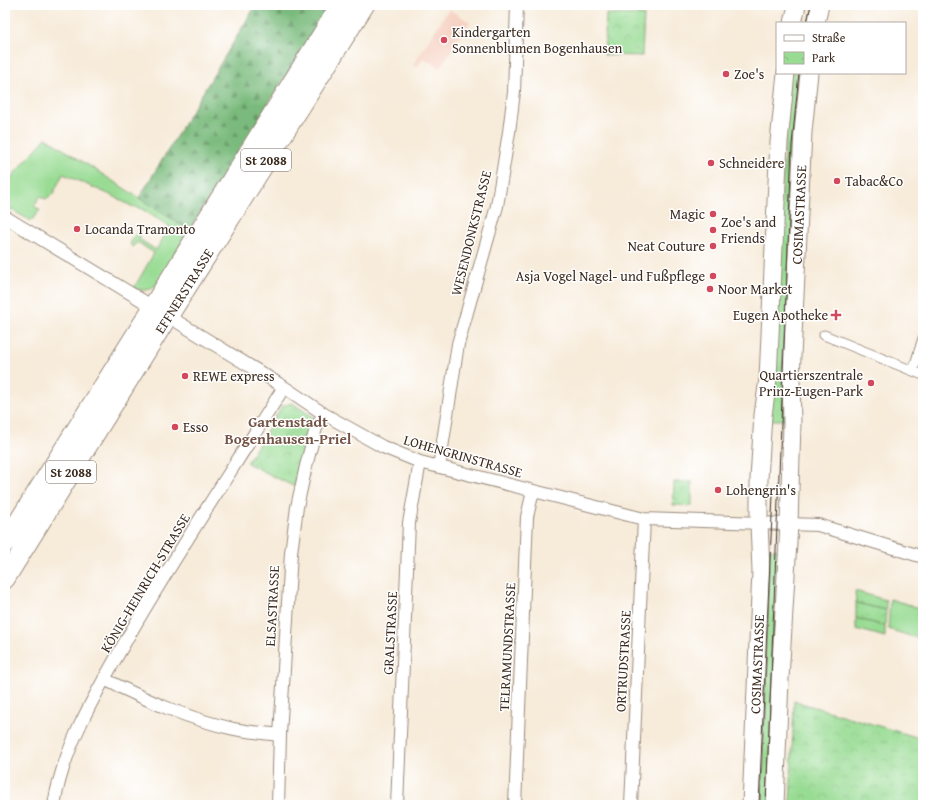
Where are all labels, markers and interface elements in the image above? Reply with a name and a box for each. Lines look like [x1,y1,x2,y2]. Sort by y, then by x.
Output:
place label: Kindergarten Sonnenblumen Bogenhausen [452,22,622,58]
legend [776,22,906,74]
text: Straße [812,29,846,46]
marker: Kindergarten Sonnenblumen Bogenhausen [439,35,449,45]
text: Park [812,49,836,66]
place label: Zoe's [734,64,764,84]
marker: Zoe's [721,69,731,79]
road number: St 2088 [241,149,291,171]
place label: Schneidere [719,153,785,173]
marker: Schneidere [706,158,716,168]
street label: COSIMASTRASSE [787,165,811,265]
street label: WESENDONKSTRASSE [446,168,496,298]
place label: Tabac&Co [845,171,903,191]
marker: Tabac&Co [832,176,842,186]
place label: Magic [670,204,705,224]
marker: Magic [708,209,718,219]
place label: Zoe's and Friends [721,212,777,248]
place label: Locanda Tramonto [85,219,195,239]
marker: Locanda Tramonto [72,224,82,234]
marker: Zoe's and Friends [708,225,718,235]
place label: Neat Couture [628,236,705,256]
marker: Neat Couture [708,241,718,251]
street label: EFFNERSTRASSE [150,245,218,337]
place label: Asja Vogel Nagel- und Fußpflege [516,266,705,286]
marker: Asja Vogel Nagel- und Fußpflege [708,271,718,281]
place label: Noor Market [718,279,793,299]
marker: Noor Market [705,284,715,294]
place label: Eugen Apotheke [733,305,828,325]
marker: Eugen Apotheke [831,310,841,320]
place label: Quartierszentrale Prinz-Eugen-Park [759,365,864,401]
place label: REWE express [193,366,275,386]
marker: REWE express [180,371,190,381]
marker: Quartierszentrale Prinz-Eugen-Park [866,378,876,388]
district label: Gartenstadt Bogenhausen-Priel [225,411,352,449]
place label: Esso [183,417,208,437]
marker: Esso [170,422,180,432]
street label: LOHENGRINSTRASSE [401,429,525,483]
road number: St 2088 [46,461,96,483]
place label: Lohengrin's [726,480,796,500]
marker: Lohengrin's [713,485,723,495]
street label: KÖNIG-HEINRICH-STRASSE [95,510,195,656]
street label: ELSASTRASSE [260,565,284,647]
street label: TELRAMUNDSTRASSE [494,582,520,712]
street label: GRALSTRASSE [378,591,402,675]
street label: ORTRUDSTRASSE [610,610,636,712]
street label: COSIMASTRASSE [745,614,769,714]

